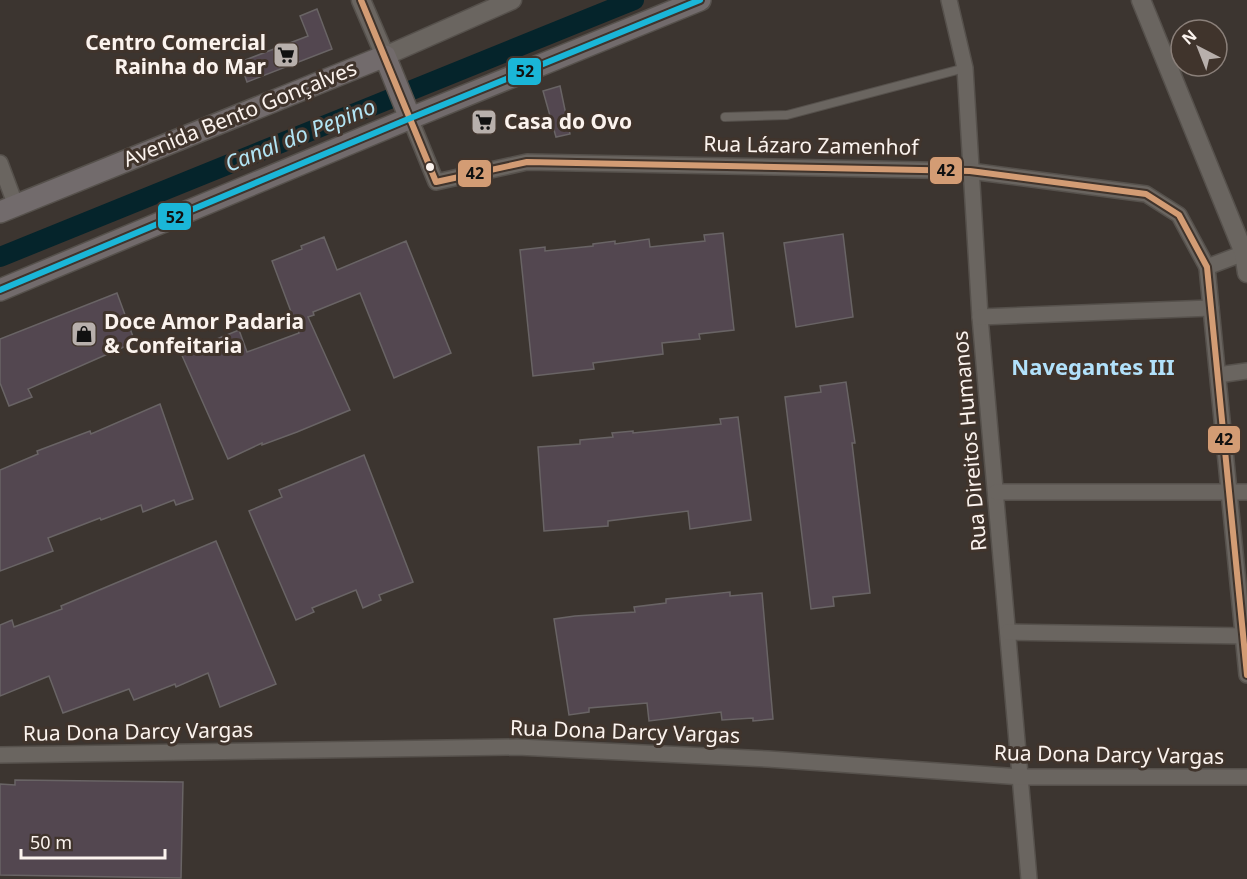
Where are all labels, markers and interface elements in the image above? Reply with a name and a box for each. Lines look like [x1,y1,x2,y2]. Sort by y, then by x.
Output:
north arrow [1169,18,1229,78]
text: N [1177,24,1201,49]
place label: Centro Comercial Rainha do Mar [85,28,267,80]
supermarket icon: Centro Comercial Rainha do Mar [271,40,301,70]
street label: Avenida Bento Gonçalves [119,53,361,173]
line badge: 52 [507,57,542,86]
text: 52 [516,60,534,82]
water label: Canal do Pepino [220,90,379,178]
supermarket icon: Casa do Ovo [469,107,499,137]
place label: Casa do Ovo [504,107,632,135]
street label: Rua Lázaro Zamenhof [703,129,921,161]
line badge: 42 [929,156,963,185]
line badge: 42 [457,159,492,188]
text: 42 [937,159,955,181]
unlabelled marker [424,161,436,173]
text: 42 [466,162,484,184]
line badge: 52 [157,202,192,231]
text: 52 [166,206,184,228]
place label: Doce Amor Padaria & Confeitaria [104,307,304,359]
shop icon: Doce Amor Padaria & Confeitaria [69,319,99,349]
street label: Rua Direitos Humanos [945,330,993,552]
district label: Navegantes III [1011,351,1175,381]
line badge: 42 [1207,425,1241,454]
text: 42 [1215,428,1233,450]
street label: Rua Dona Darcy Vargas [509,713,741,749]
street label: Rua Dona Darcy Vargas [23,715,253,747]
street label: Rua Dona Darcy Vargas [994,738,1224,770]
scale bar [21,822,165,860]
text: 50 m [30,830,72,854]

